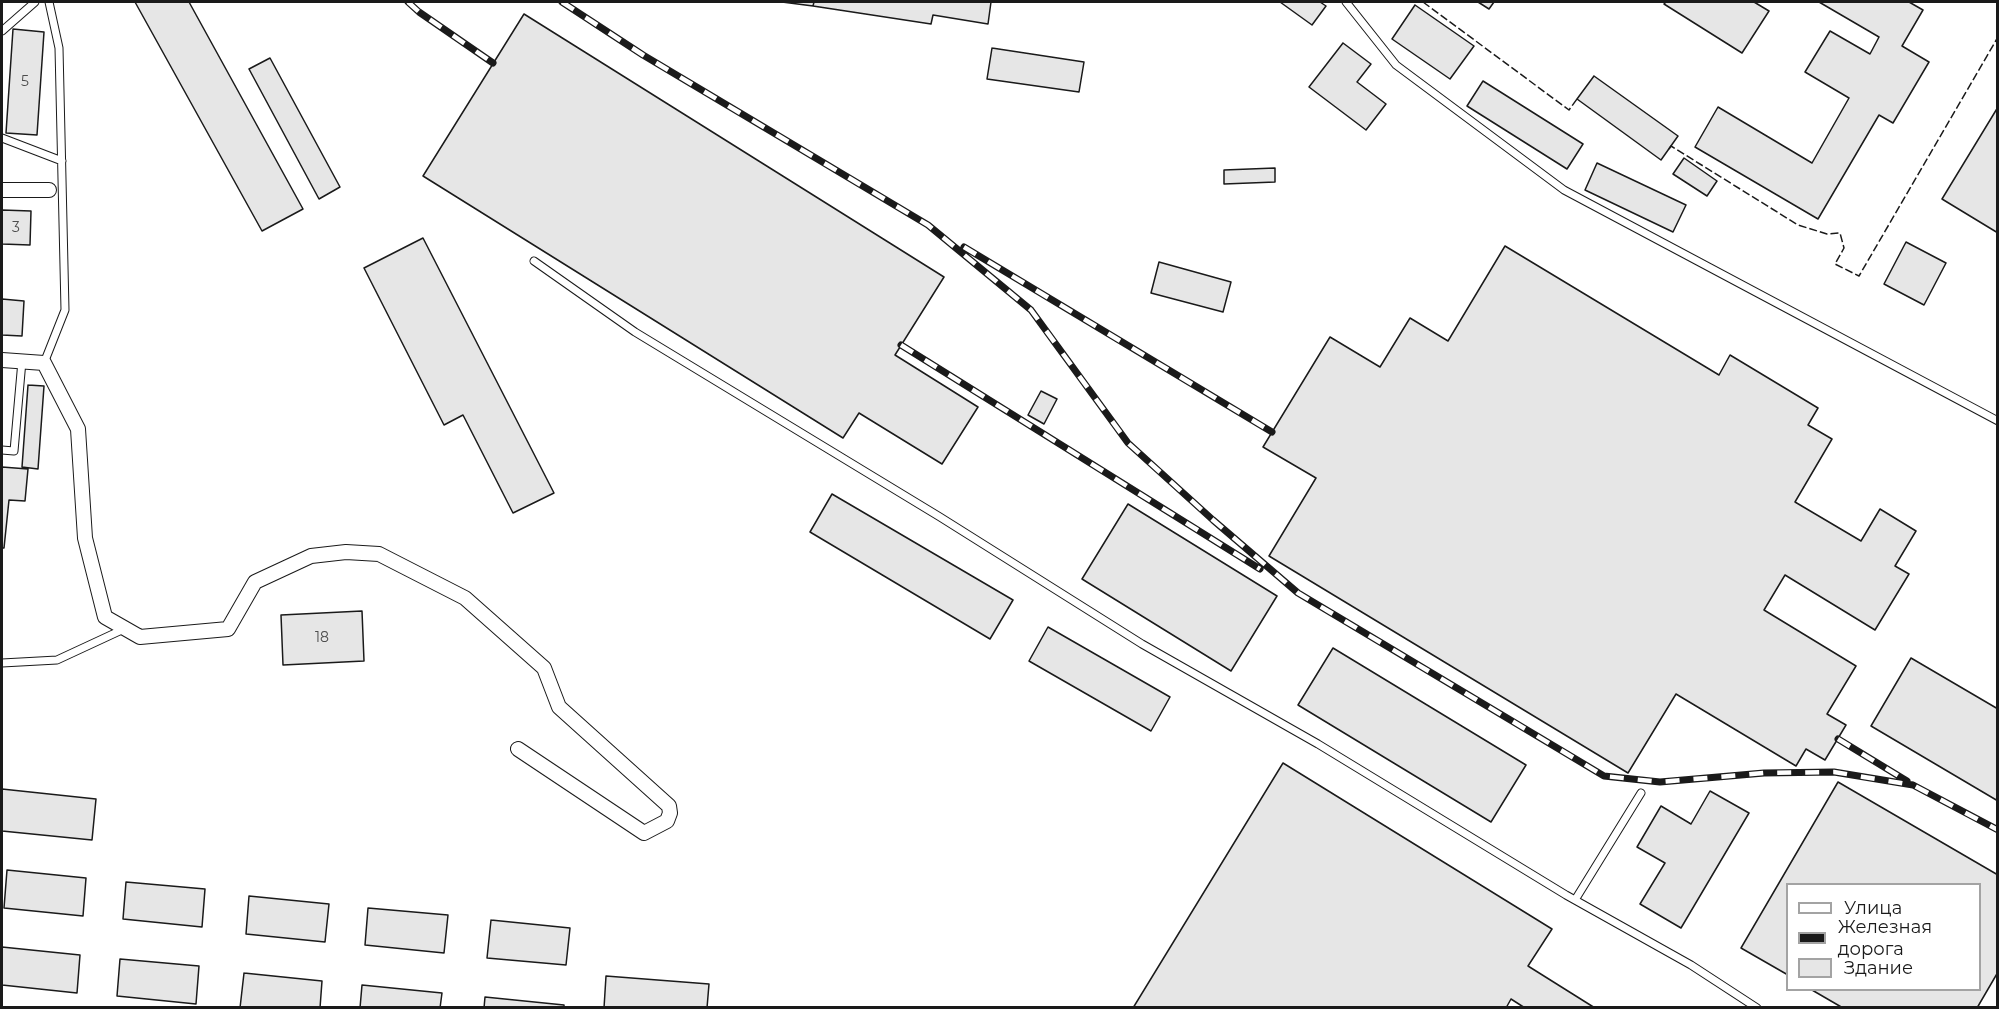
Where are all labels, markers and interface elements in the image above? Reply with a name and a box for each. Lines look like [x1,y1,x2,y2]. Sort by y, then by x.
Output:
house number: 5 [21,74,29,90]
house number: 3 [12,220,20,236]
house number: 18 [315,630,329,646]
legend [1786,883,1981,991]
text: Улица [1844,897,1902,919]
text: Железная дорога [1838,916,1932,960]
text: Здание [1844,957,1913,979]

